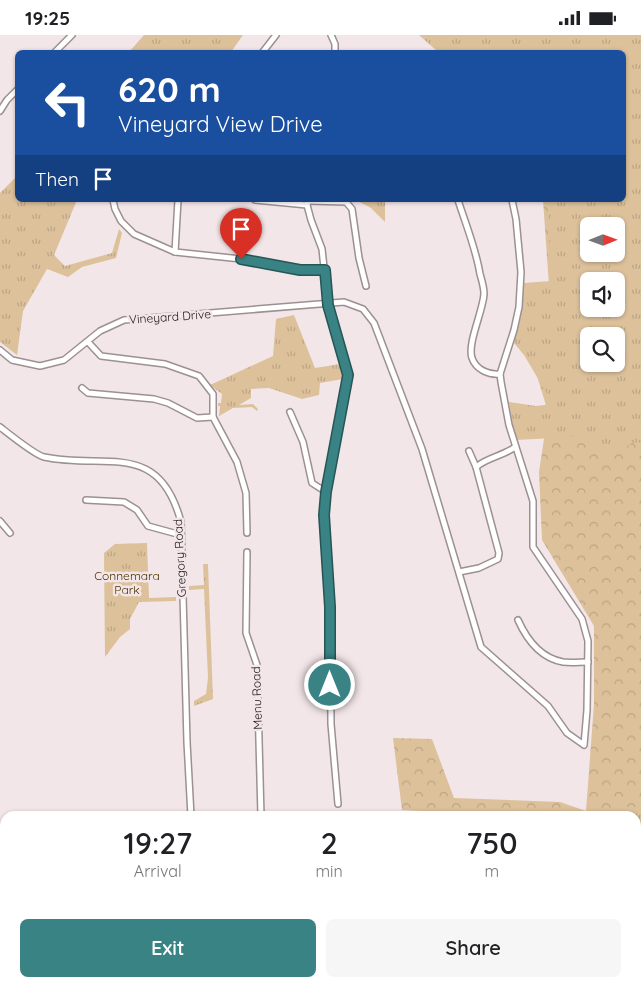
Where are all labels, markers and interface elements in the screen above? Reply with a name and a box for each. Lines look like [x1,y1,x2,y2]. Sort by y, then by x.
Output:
text: 19:25 [25,6,70,30]
text: 620 m [118,67,221,111]
icon: left [35,70,100,135]
text: Vineyard View Drive [118,110,323,138]
icon: arrive [89,165,117,193]
text: Then [35,167,79,191]
pin [220,208,262,259]
icon: arrive [227,215,255,243]
north arrow [580,217,625,263]
map controls [580,217,625,372]
button: sound [580,272,625,317]
street label: Vineyard Drive [128,306,212,327]
button: search [580,327,625,372]
street label: Gregory Road [170,518,189,598]
park label: Connemara Park [94,568,160,597]
position arrow [303,658,355,710]
street label: Menu Road [248,666,265,730]
text: 19:27 [123,824,192,862]
text: 2 [321,824,338,862]
text: 750 [466,824,518,862]
text: Arrival [134,861,182,881]
text: min [315,861,343,881]
text: m [485,861,499,881]
button: Exit [20,919,316,977]
button: Share [326,919,621,977]

